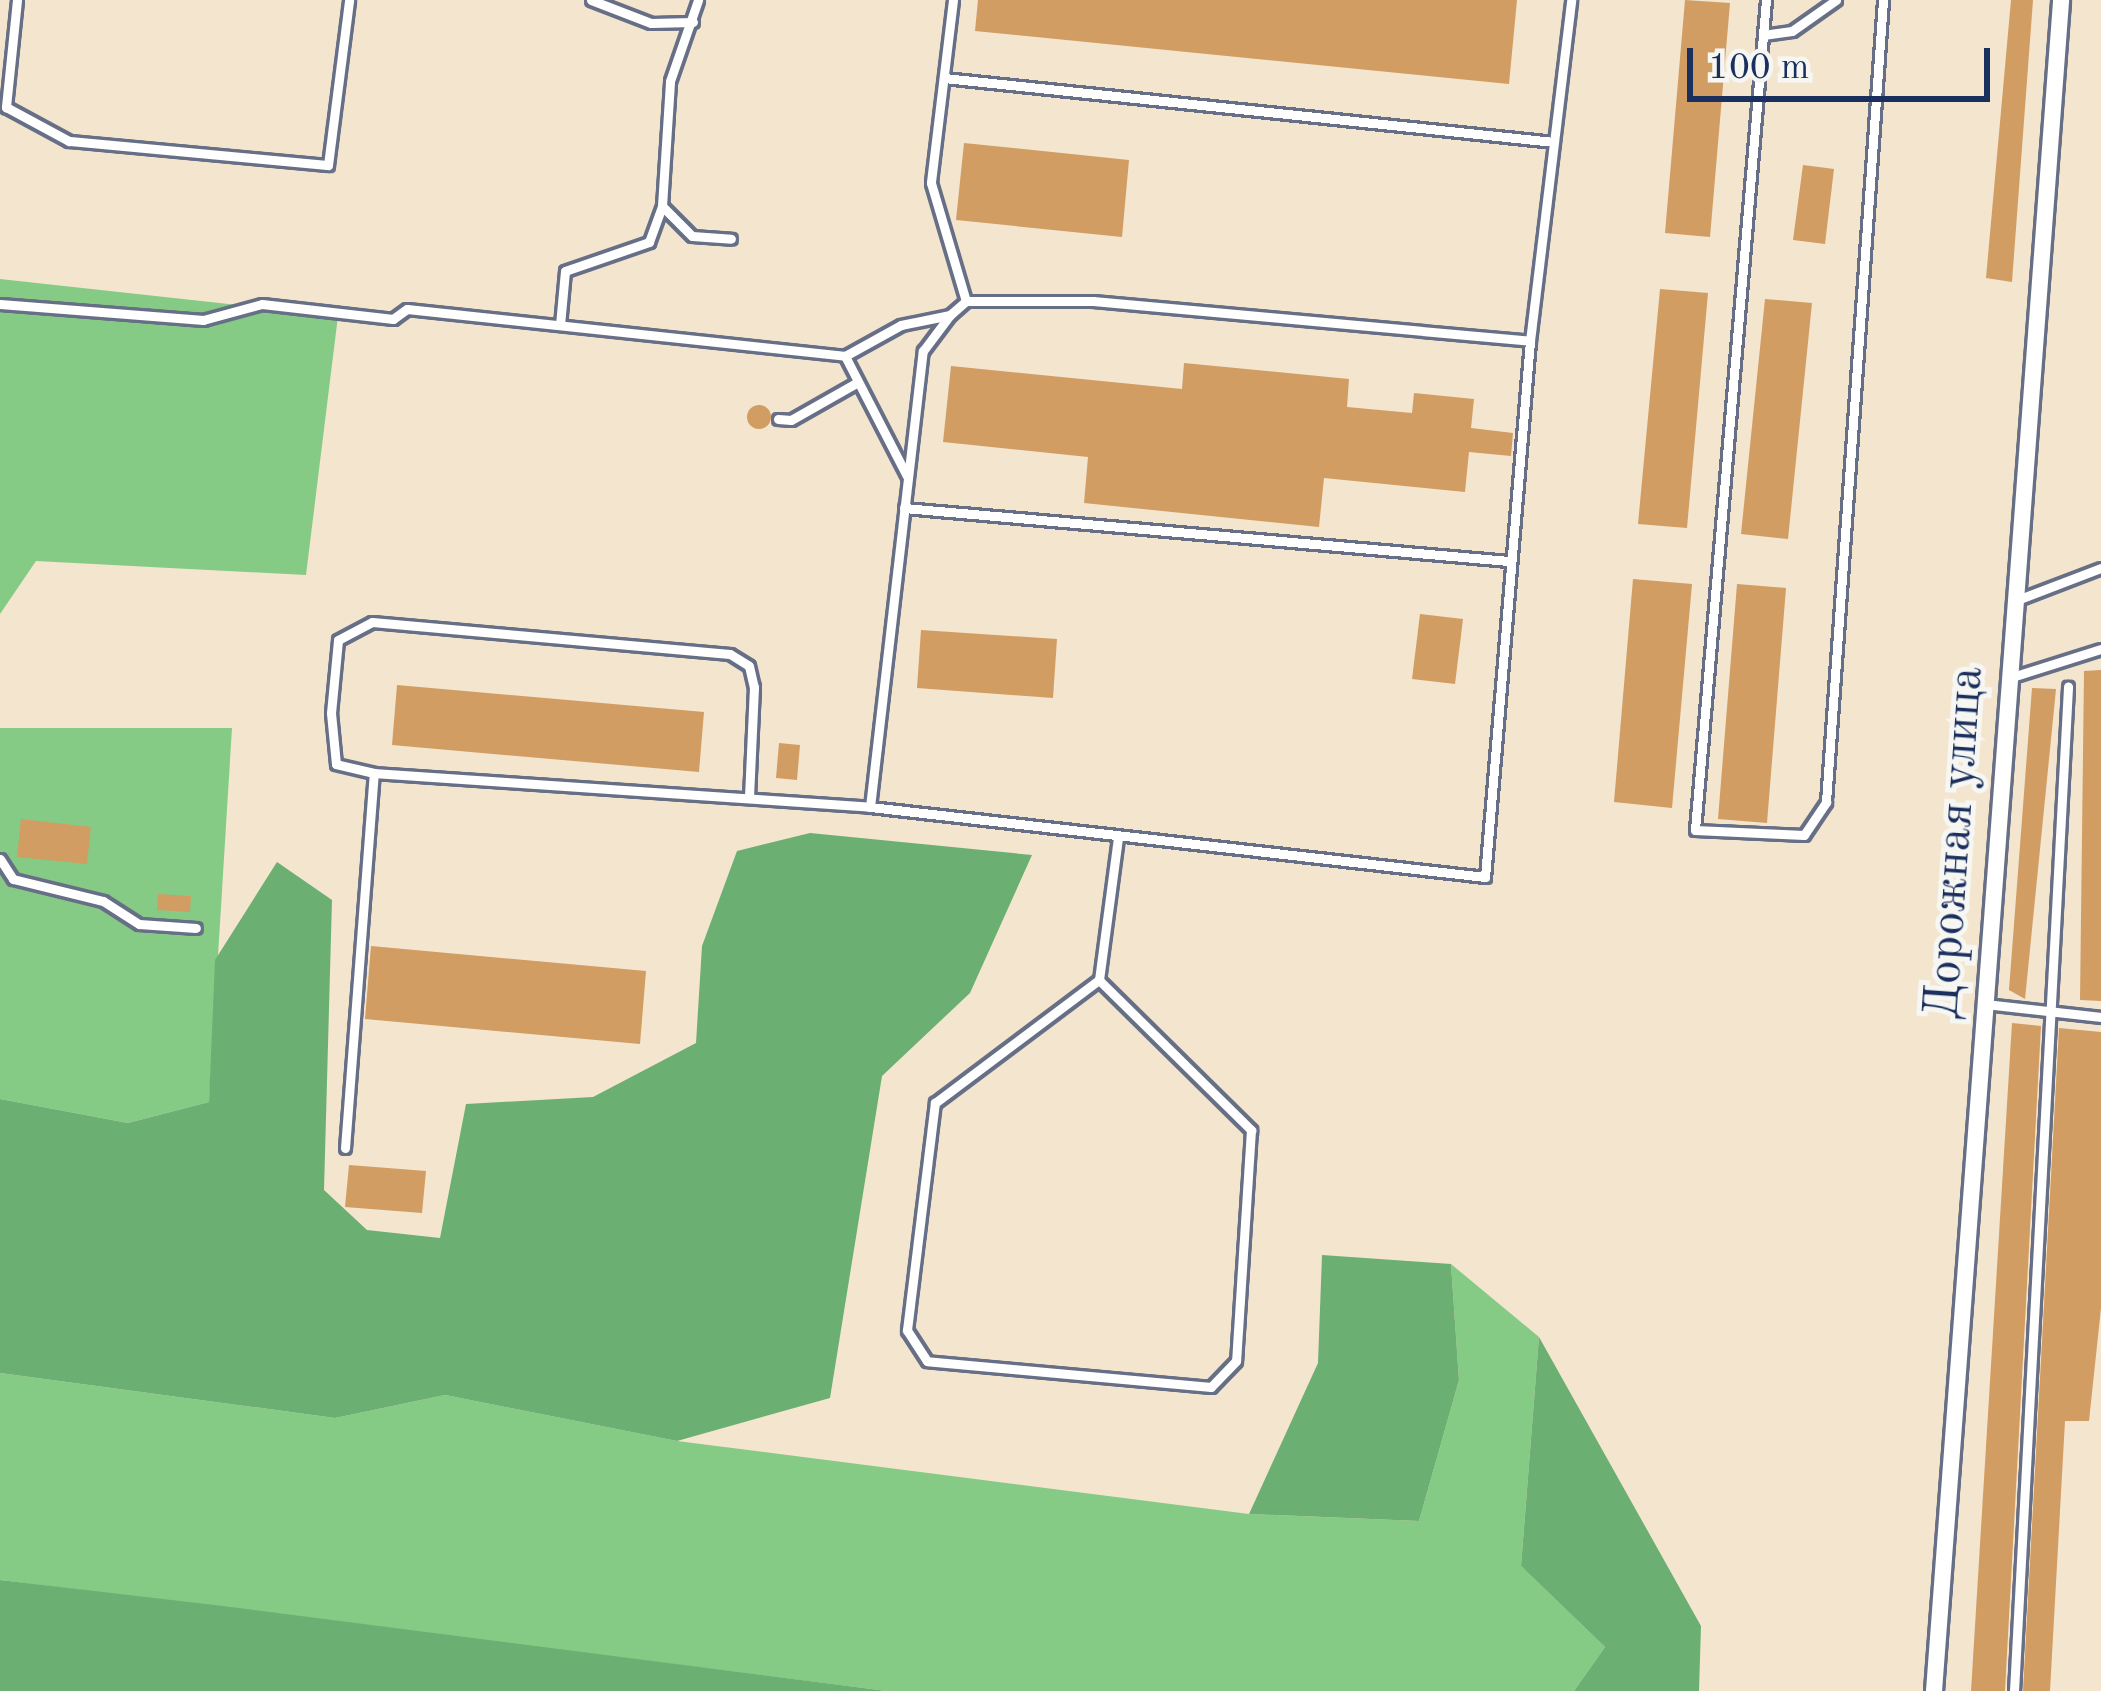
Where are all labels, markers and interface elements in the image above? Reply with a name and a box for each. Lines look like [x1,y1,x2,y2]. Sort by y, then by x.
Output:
scale bar [1693,24,1996,98]
text: 100 m [1708,51,1809,87]
street label: Дорожная улица [1915,665,1997,1021]

